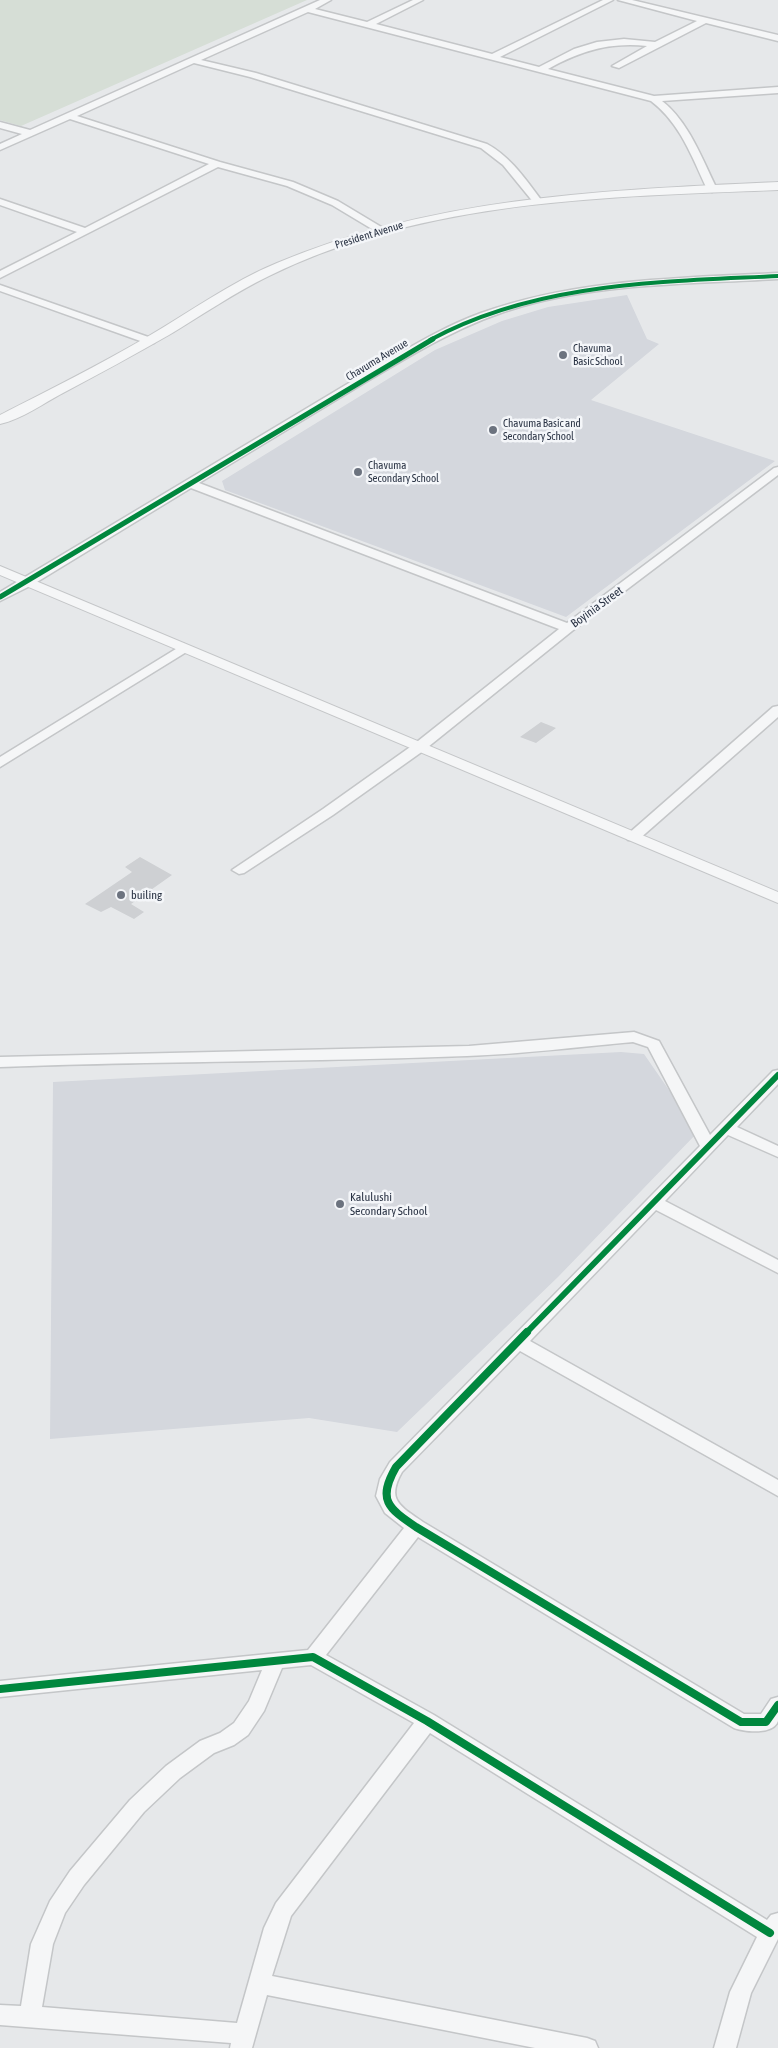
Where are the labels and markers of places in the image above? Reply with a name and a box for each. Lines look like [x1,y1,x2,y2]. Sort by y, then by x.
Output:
place label: Chavuma Basic School [573,342,623,368]
marker: Chavuma Basic School [557,349,569,361]
place label: Chavuma Basic and Secondary School [503,417,581,443]
marker: Chavuma Basic and Secondary School [487,424,499,436]
place label: Chavuma Secondary School [368,459,439,485]
marker: Chavuma Secondary School [352,466,364,478]
place label: builing [131,888,162,902]
marker: builing [115,889,127,901]
place label: Kalulushi Secondary School [350,1190,427,1218]
marker: Kalulushi Secondary School [334,1198,346,1210]

